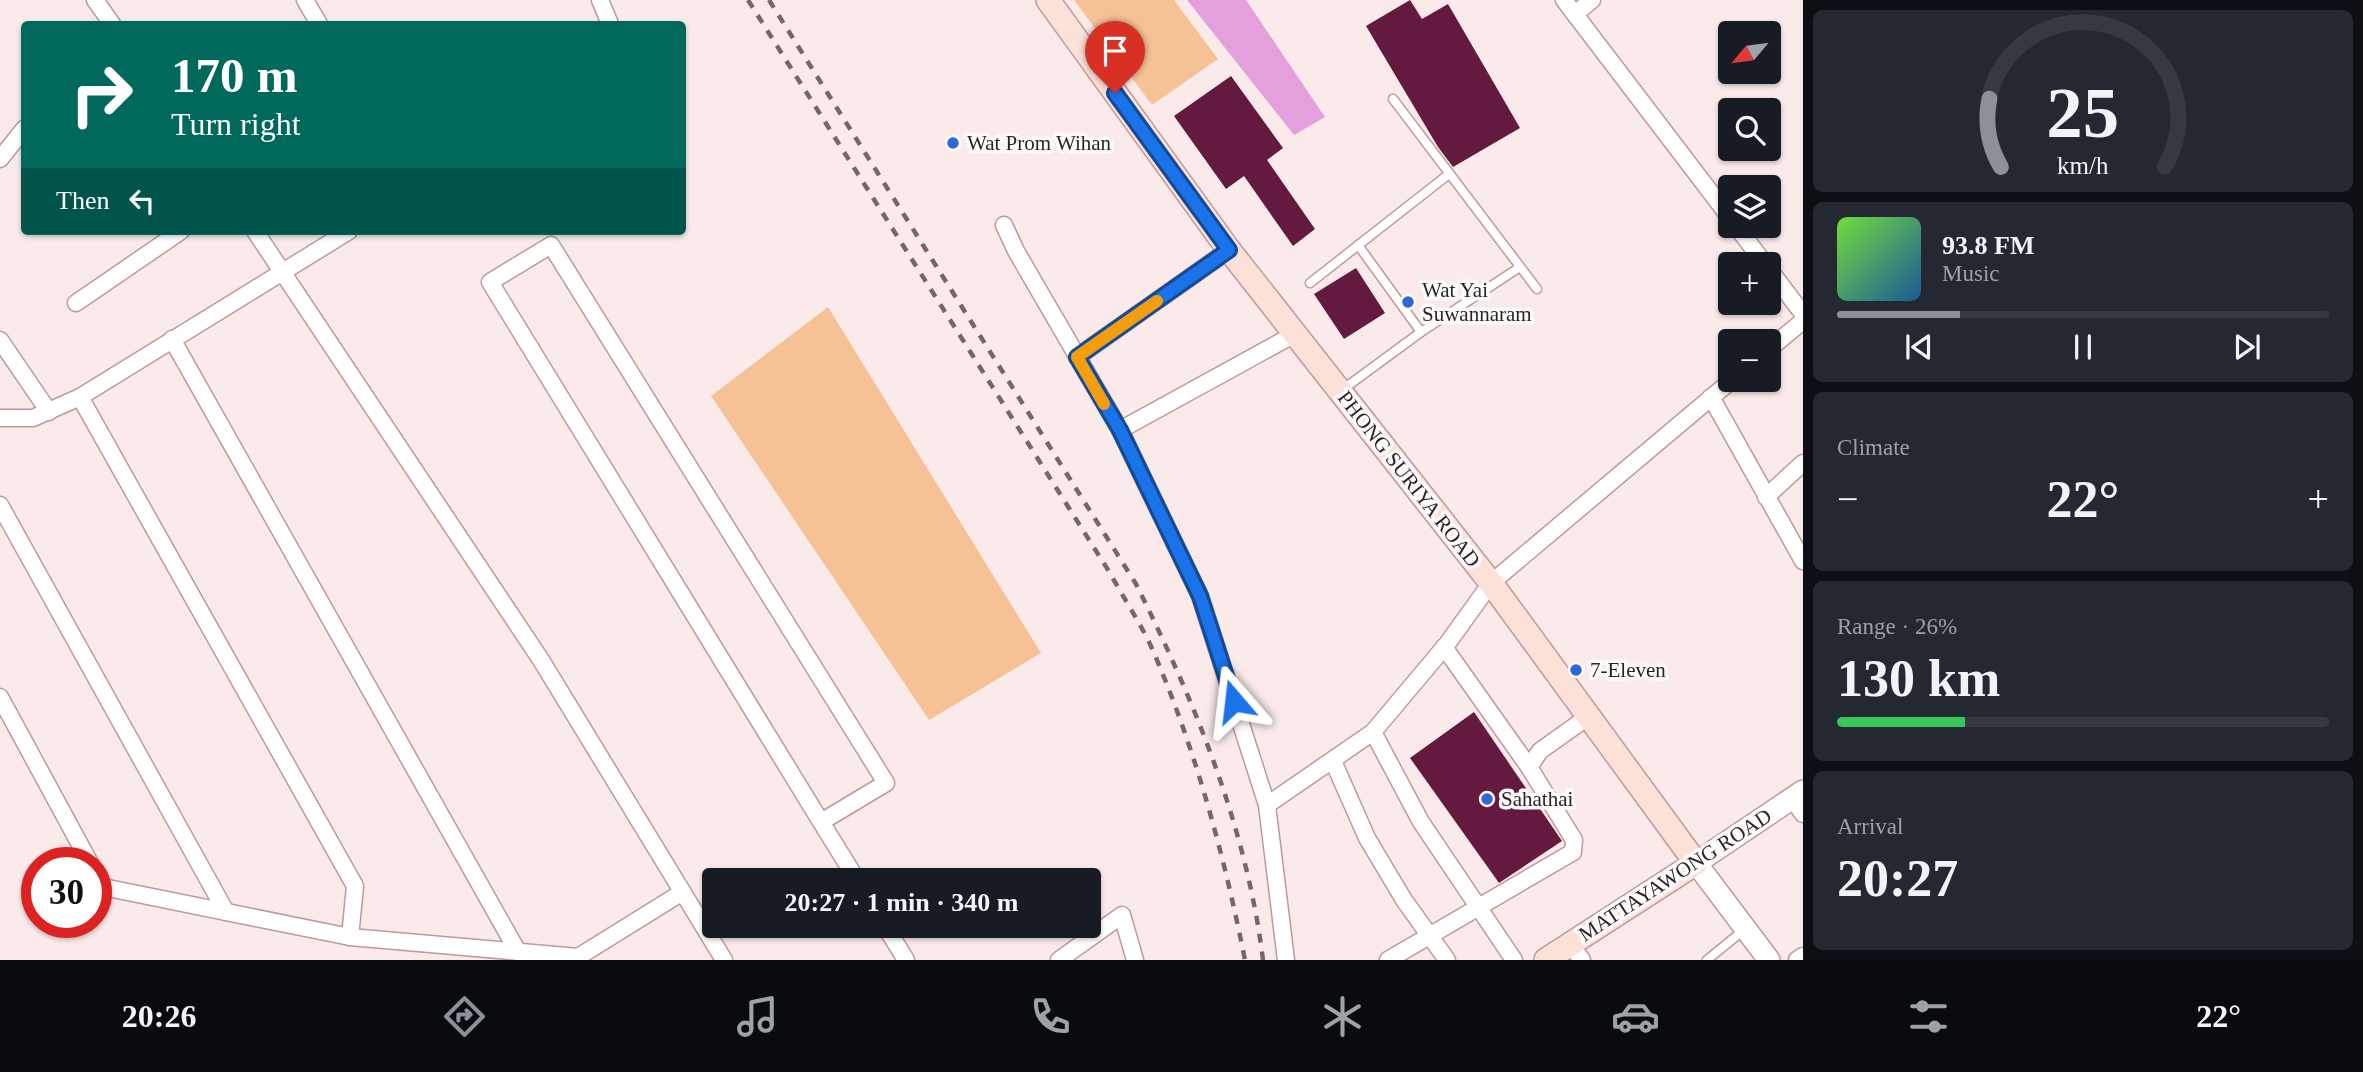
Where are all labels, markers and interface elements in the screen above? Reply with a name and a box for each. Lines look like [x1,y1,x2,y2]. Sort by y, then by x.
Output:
pin [1085,21,1145,93]
north arrow [1718,21,1782,84]
map controls [1718,21,1781,392]
icon: arrive [1096,32,1134,70]
text: 170 m [171,48,298,103]
icon: right [56,49,147,140]
text: 25 [2047,72,2119,153]
button: search [1718,98,1781,161]
text: Turn right [171,106,301,142]
place label: Wat Prom Wihan [967,131,1112,155]
marker: Wat Prom Wihan [945,135,961,151]
text: km/h [2057,152,2109,179]
button: layers [1718,175,1781,238]
icon: left [123,182,161,220]
text: Then [56,186,109,215]
text: 93.8 FM [1942,231,2034,260]
button: + [1718,252,1781,315]
text: Music [1942,261,2000,286]
place label: Wat Yai Suwannaram [1422,278,1532,326]
marker: Wat Yai Suwannaram [1400,294,1416,310]
icon: previous [1900,328,1938,366]
icon: pause [2064,328,2102,366]
icon: next [2228,328,2266,366]
button: − [1718,329,1781,392]
street label: PHONG SURIYA ROAD [1333,386,1485,572]
text: Climate [1837,435,1910,460]
text: 22° [2047,471,2119,528]
text: − [1837,478,1858,520]
text: + [2308,478,2329,520]
text: Range · 26% [1837,614,1957,639]
text: 130 km [1837,650,2000,707]
place label: 7-Eleven [1590,658,1666,682]
marker: 7-Eleven [1568,662,1584,678]
position arrow [1197,664,1271,738]
place label: Sahathai [1501,787,1573,811]
marker: Sahathai [1479,791,1495,807]
street label: MATTAYAWONG ROAD [1574,804,1776,946]
text: Arrival [1837,814,1903,839]
speed limit sign: 30 [21,847,112,938]
text: 20:27 [1837,850,1958,907]
text: 20:27 · 1 min · 340 m [785,888,1019,917]
icon: directions [440,992,489,1041]
icon: music [733,992,782,1041]
icon: phone [1026,992,1075,1041]
icon: climate [1318,992,1367,1041]
icon: car [1611,992,1660,1041]
icon: filters [1904,992,1953,1041]
text: 20:26 [122,998,197,1034]
text: 22° [2196,998,2241,1034]

